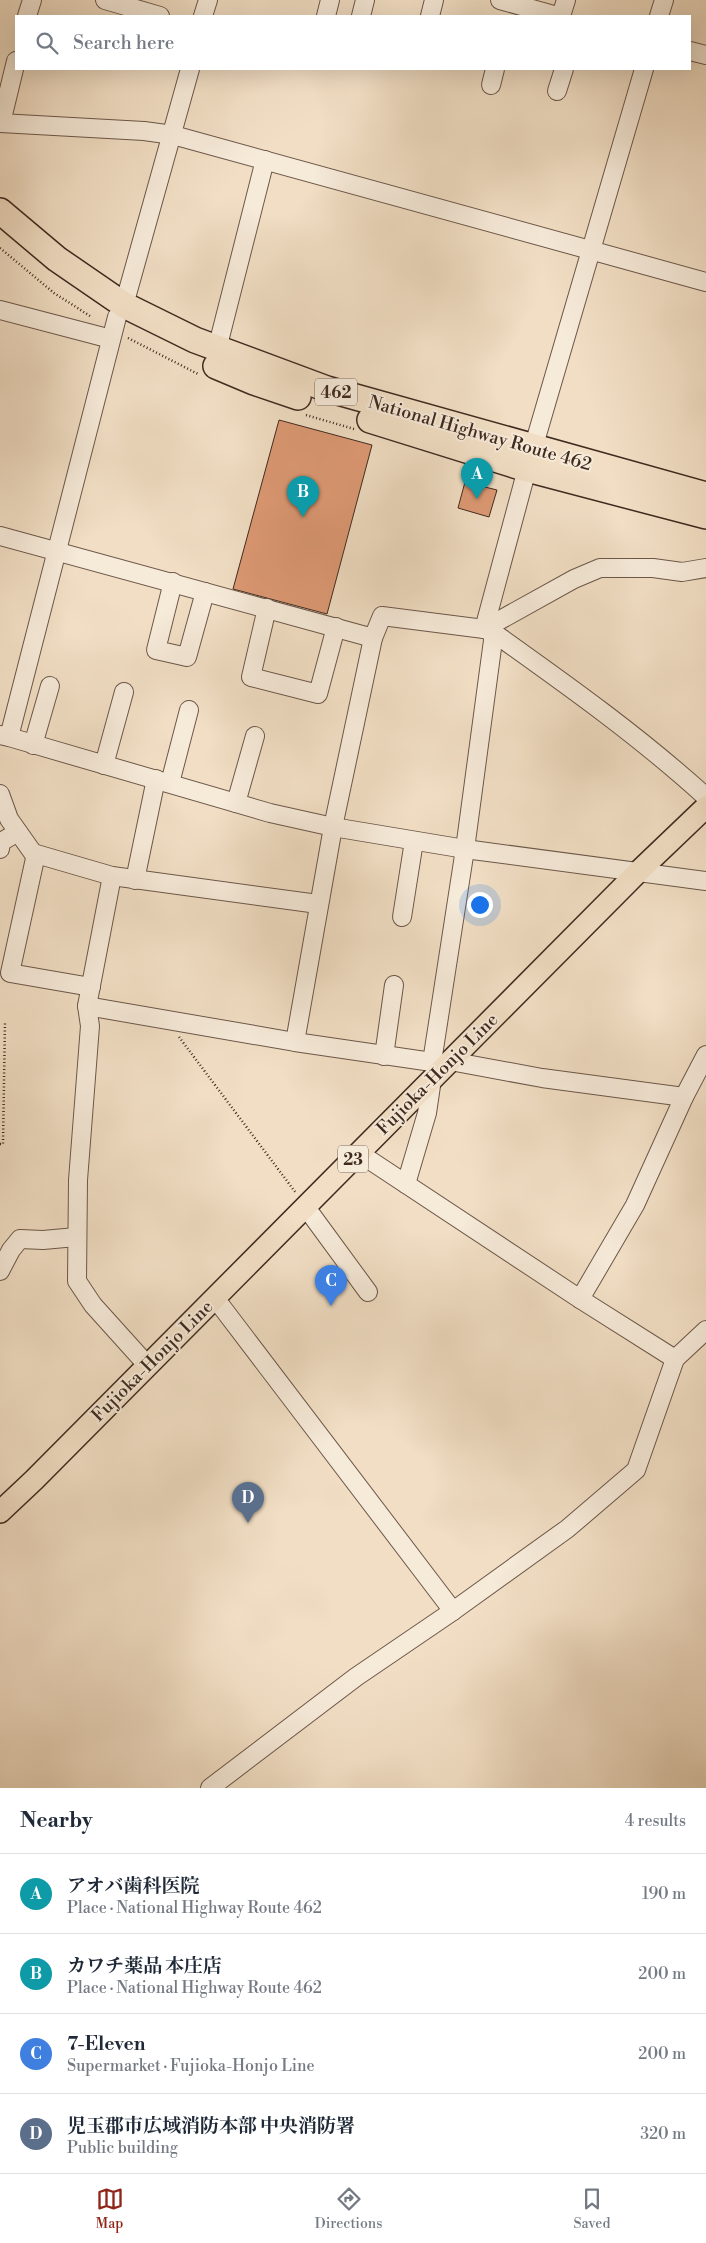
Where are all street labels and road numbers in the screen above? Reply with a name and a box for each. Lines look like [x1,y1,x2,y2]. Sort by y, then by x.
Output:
road number: 462 [315,378,357,406]
street label: National Highway Route 462 [366,391,594,476]
street label: Fujioka-Honjo Line [372,1009,503,1140]
road number: 23 [338,1146,368,1172]
street label: Fujioka-Honjo Line [87,1296,218,1427]

